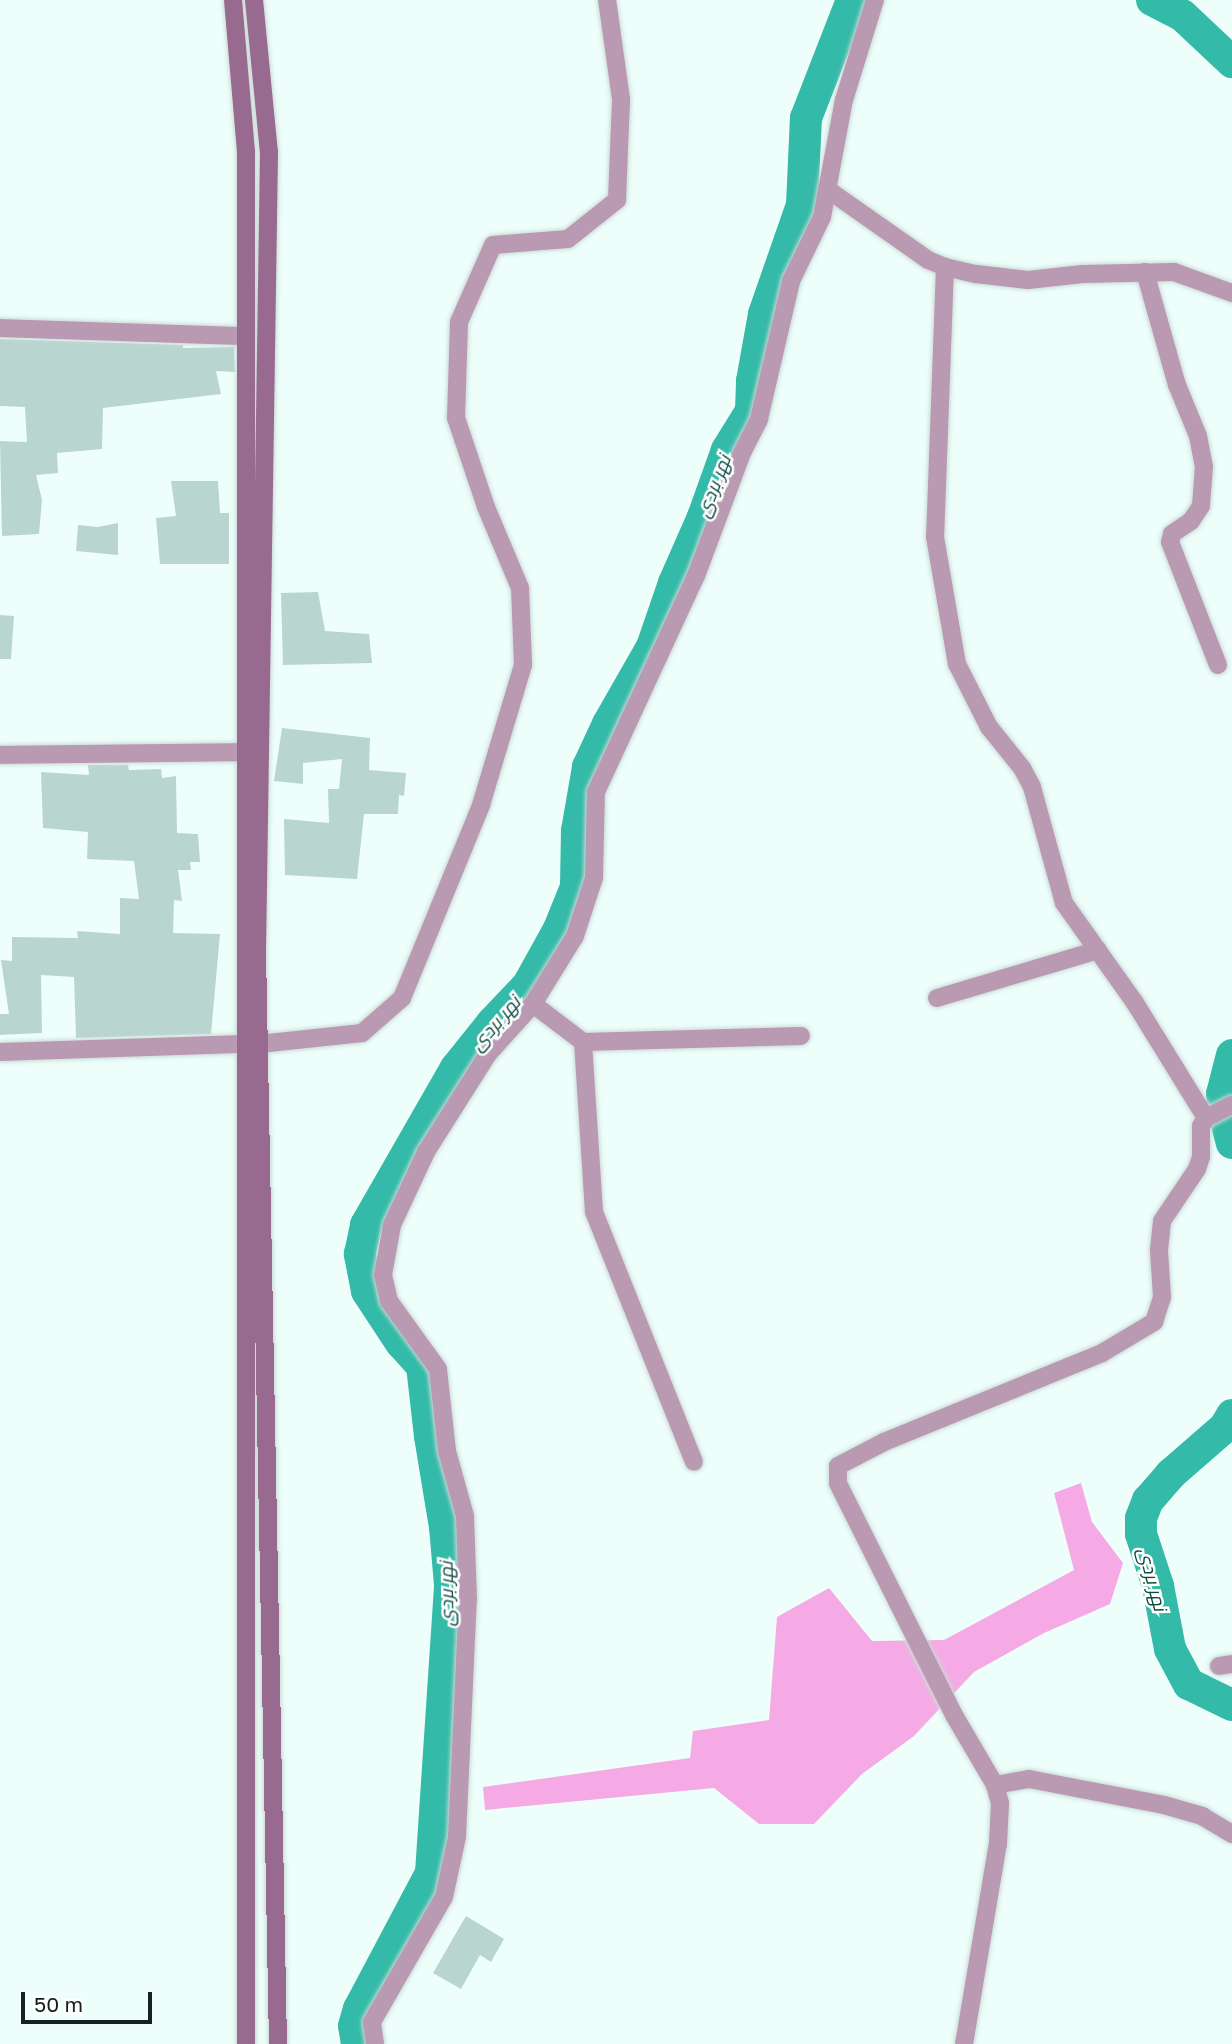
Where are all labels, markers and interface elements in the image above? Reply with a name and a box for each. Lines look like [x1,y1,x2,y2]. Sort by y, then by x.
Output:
water label: نهر بردى [691,452,735,520]
water label: نهر بردى [465,991,525,1055]
water label: نهر بردى [1134,1545,1172,1613]
water label: نهر بردى [434,1561,458,1627]
scale bar [24,1978,156,2022]
text: 50 m [34,1991,83,2017]

